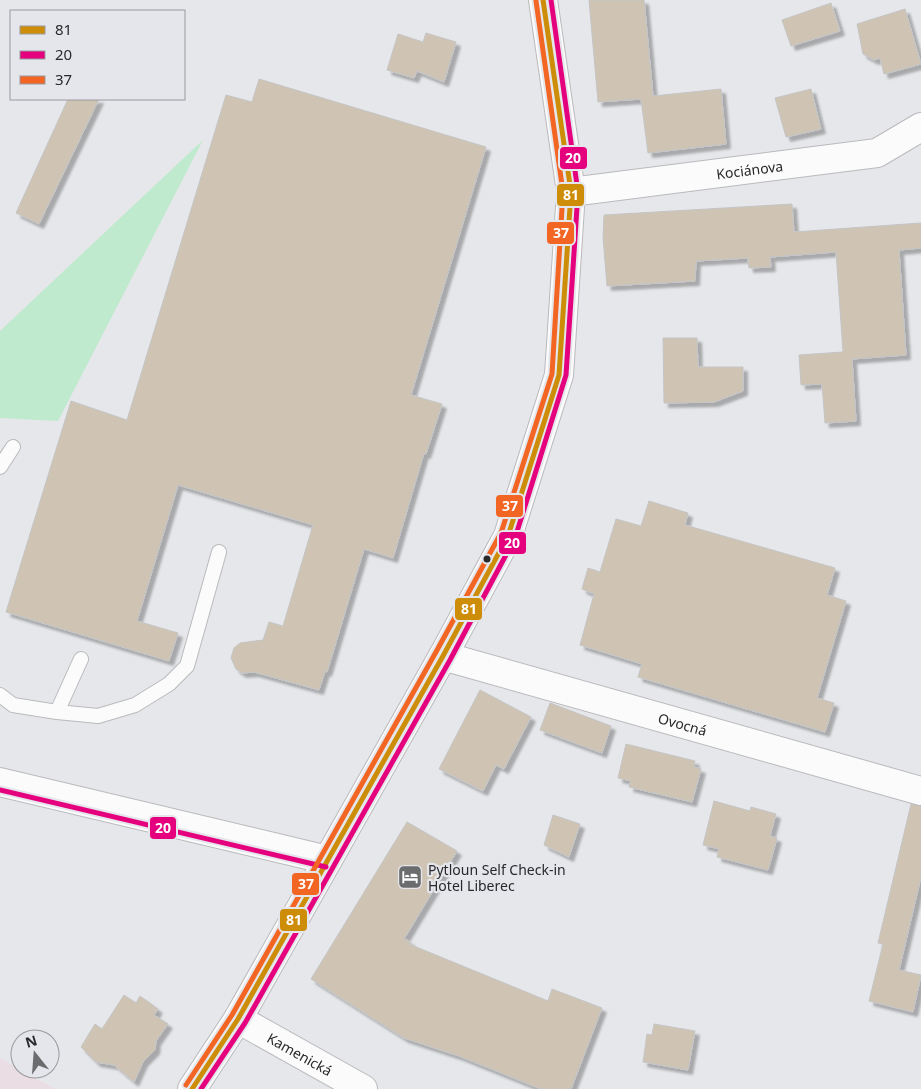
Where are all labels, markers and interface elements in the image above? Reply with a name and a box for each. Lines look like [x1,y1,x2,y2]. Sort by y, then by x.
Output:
legend [10,10,185,100]
text: 81 [55,19,72,39]
text: 20 [55,44,72,64]
text: 37 [55,69,72,89]
line badge: 20 [559,146,588,170]
text: 20 [565,148,581,167]
street label: Kociánova [715,156,784,183]
line badge: 81 [556,183,585,207]
text: 81 [563,185,579,204]
line badge: 37 [546,221,575,245]
text: 37 [553,223,569,242]
line badge: 37 [495,494,524,518]
text: 37 [502,496,518,515]
line badge: 20 [498,531,527,555]
text: 20 [504,533,520,552]
unlabelled marker [482,554,492,564]
line badge: 81 [454,597,483,621]
text: 81 [461,599,477,618]
street label: Ovocná [656,708,709,740]
line badge: 20 [149,816,177,840]
text: 20 [155,818,171,837]
place label: Pytloun Self Check-in Hotel Liberec [428,860,566,895]
hotel icon: Pytloun Self Check-in Hotel Liberec [397,864,423,890]
line badge: 37 [291,872,320,896]
text: 37 [298,874,314,893]
line badge: 81 [279,908,308,932]
text: 81 [286,910,302,929]
street label: Kamenická [264,1028,336,1080]
north arrow [10,1029,60,1079]
text: N [23,1030,39,1052]

